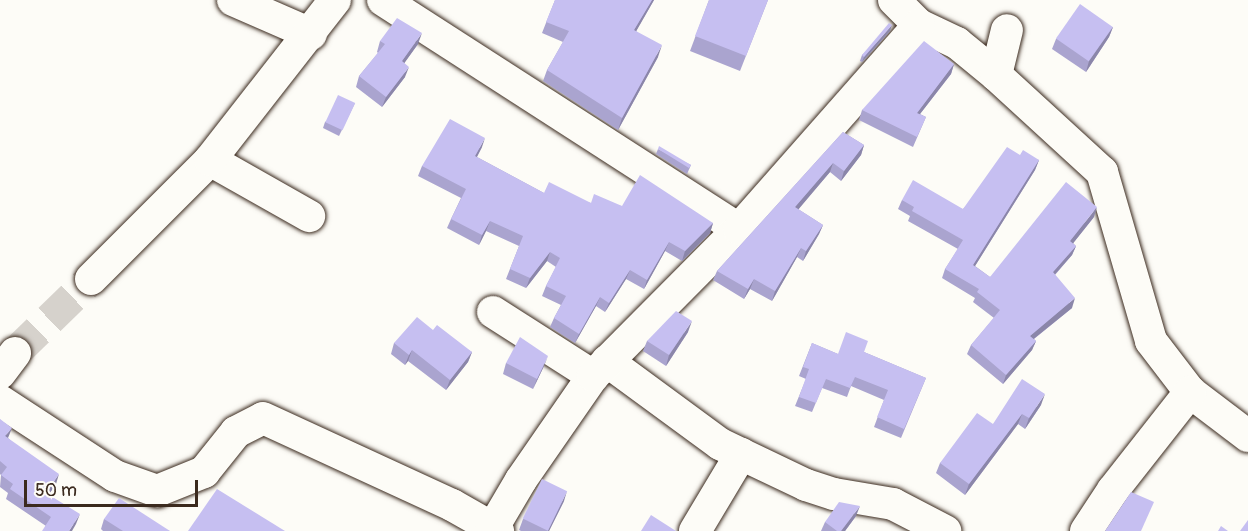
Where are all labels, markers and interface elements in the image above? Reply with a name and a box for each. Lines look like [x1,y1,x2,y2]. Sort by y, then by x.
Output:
scale bar [27,468,201,506]
text: 50 m [35,479,77,502]

